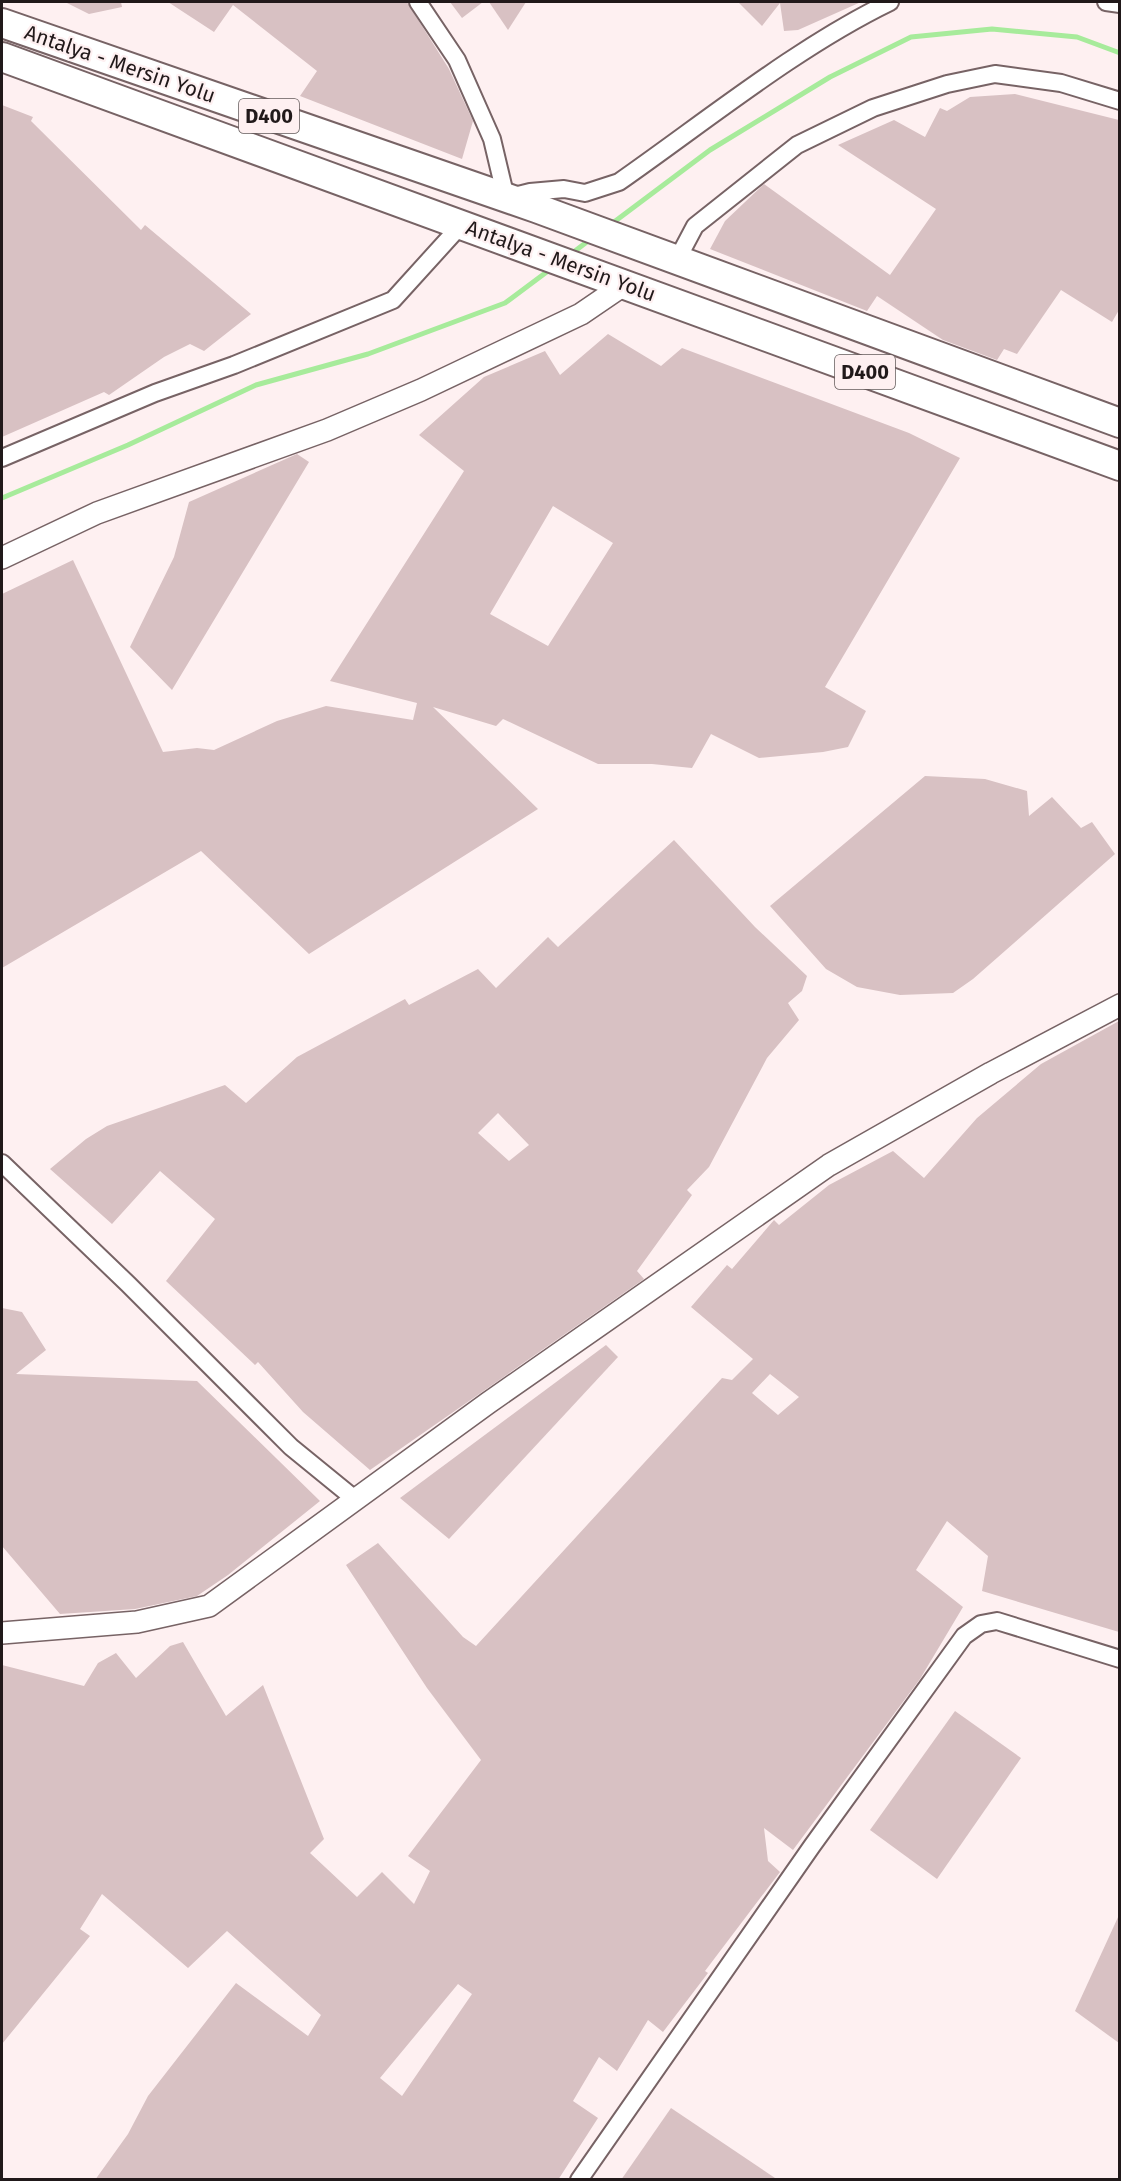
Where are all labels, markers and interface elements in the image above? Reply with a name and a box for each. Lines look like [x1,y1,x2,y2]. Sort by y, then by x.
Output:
street label: Antalya - Mersin Yolu [21,19,219,109]
road number: D400 [239,99,299,133]
street label: Antalya - Mersin Yolu [463,215,659,307]
road number: D400 [835,355,895,389]

